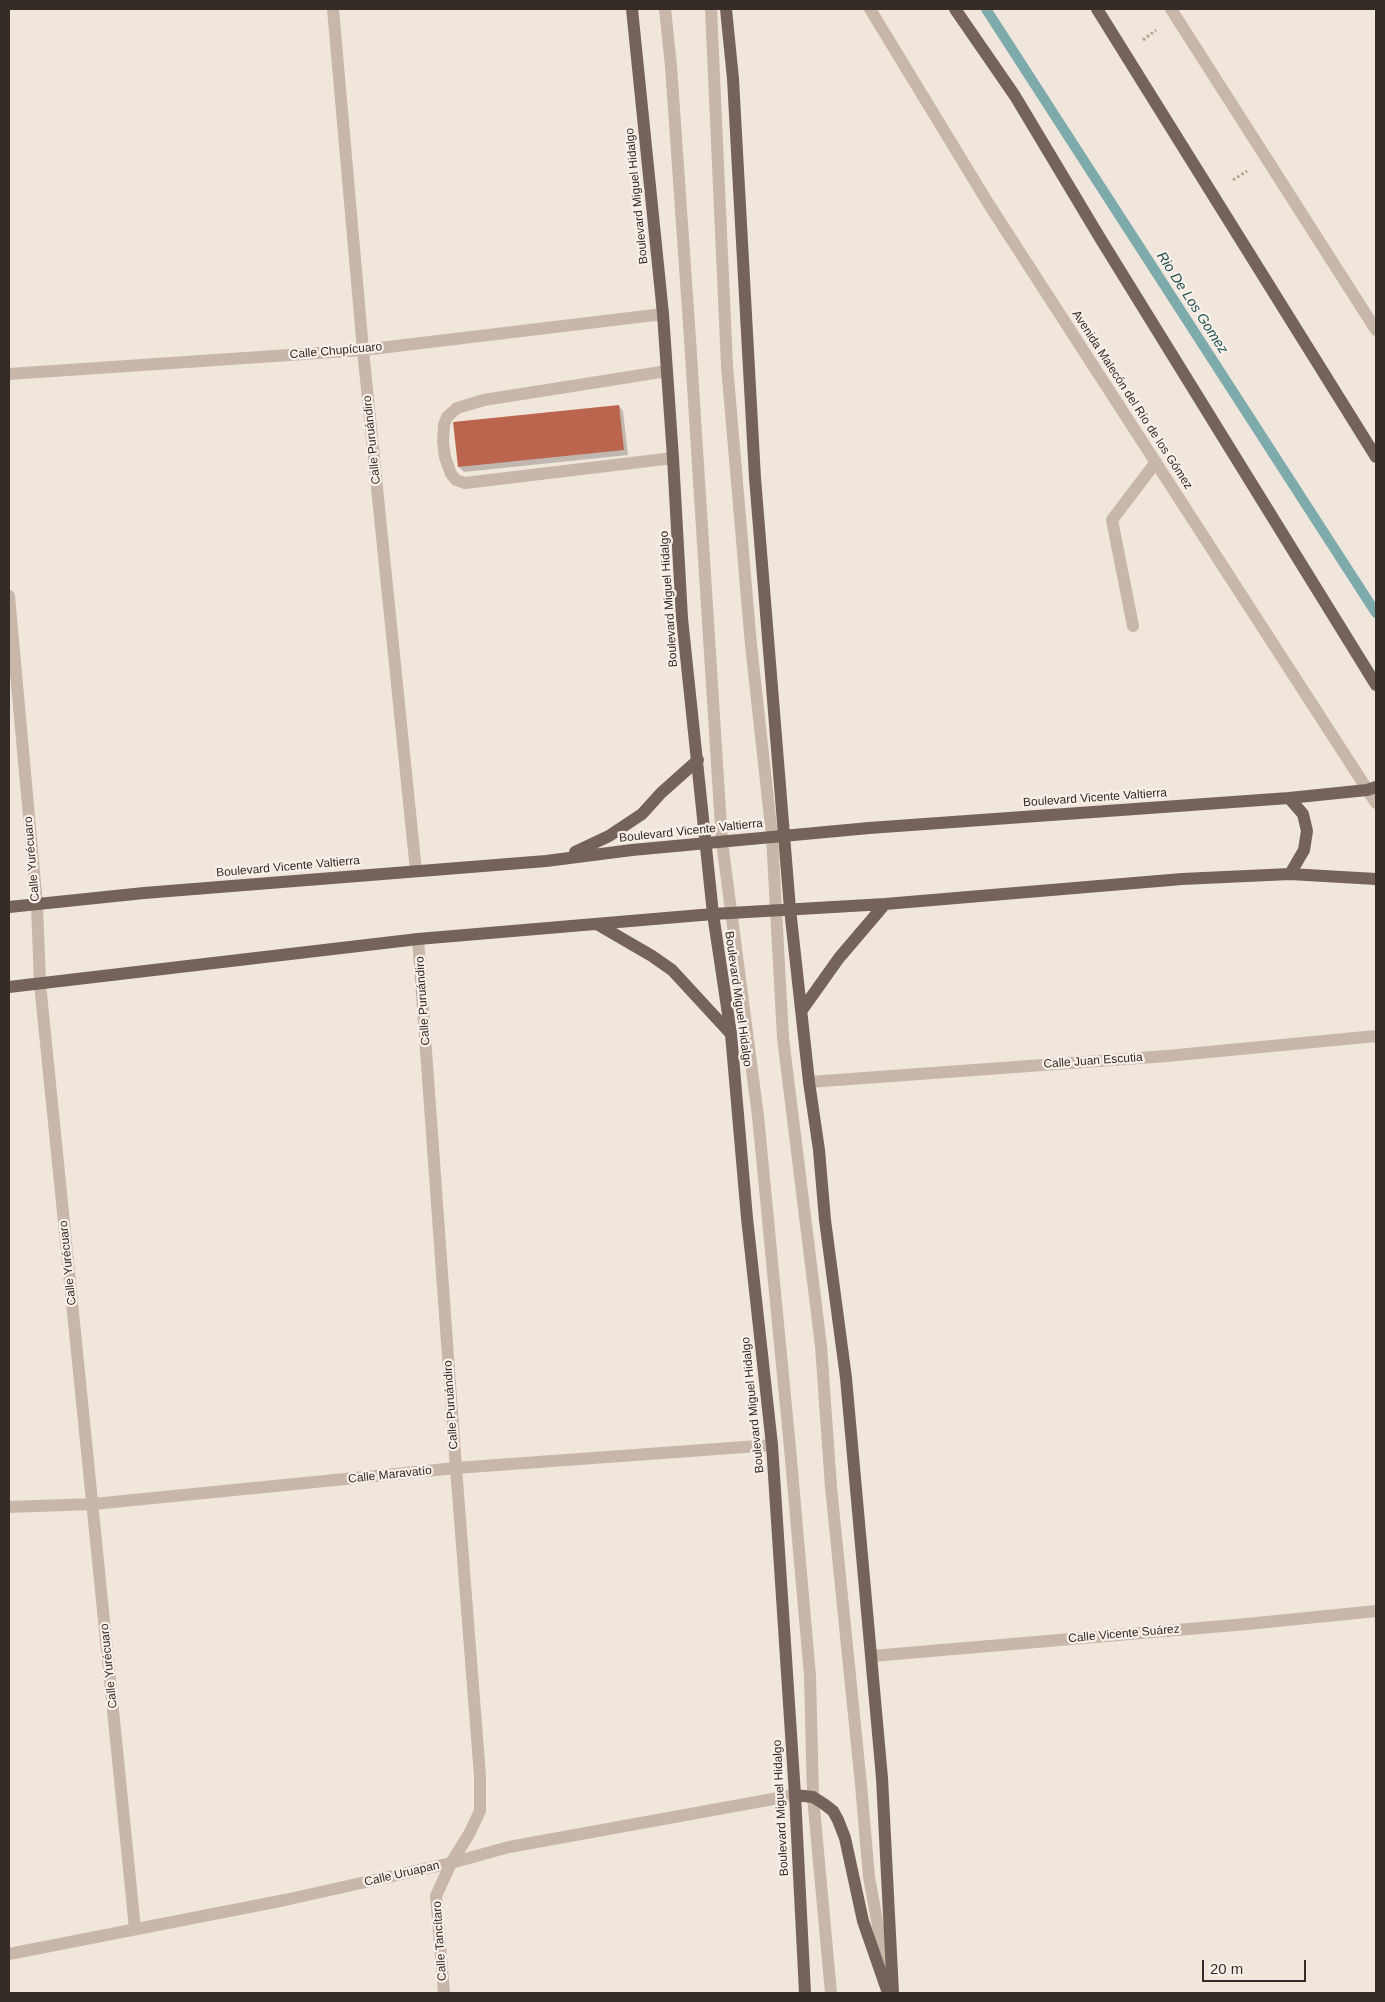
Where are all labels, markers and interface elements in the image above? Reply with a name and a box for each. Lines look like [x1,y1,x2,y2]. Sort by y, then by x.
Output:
street label: Boulevard Miguel Hidalgo [623,127,651,265]
water label: Rio De Los Gomez [1153,249,1231,357]
street label: Avenida Malecón del Río de los Gómez [1069,308,1195,492]
street label: Calle Chupícuaro [289,340,383,362]
street label: Calle Puruándiro [360,395,384,485]
street label: Boulevard Miguel Hidalgo [657,530,681,668]
street label: Boulevard Vicente Valtierra [1023,786,1167,810]
street label: Calle Yurécuaro [21,816,43,902]
street label: Boulevard Vicente Valtierra [618,816,764,846]
street label: Boulevard Vicente Valtierra [215,854,361,880]
street label: Boulevard Miguel Hidalgo [721,930,755,1068]
street label: Calle Puruándiro [413,956,433,1046]
street label: Calle Juan Escutia [1043,1050,1143,1072]
street label: Calle Yurécuaro [56,1220,80,1306]
street label: Boulevard Miguel Hidalgo [739,1336,767,1474]
street label: Calle Puruándiro [441,1360,461,1450]
street label: Calle Maravatío [347,1463,433,1487]
street label: Calle Vicente Suárez [1068,1622,1180,1646]
street label: Calle Yurécuaro [97,1623,121,1709]
street label: Boulevard Miguel Hidalgo [770,1739,792,1877]
street label: Calle Uruapan [363,1858,441,1890]
street label: Calle Tancítaro [430,1901,450,1981]
scale bar [1205,1950,1309,1982]
text: 20 m [1210,1960,1243,1977]

